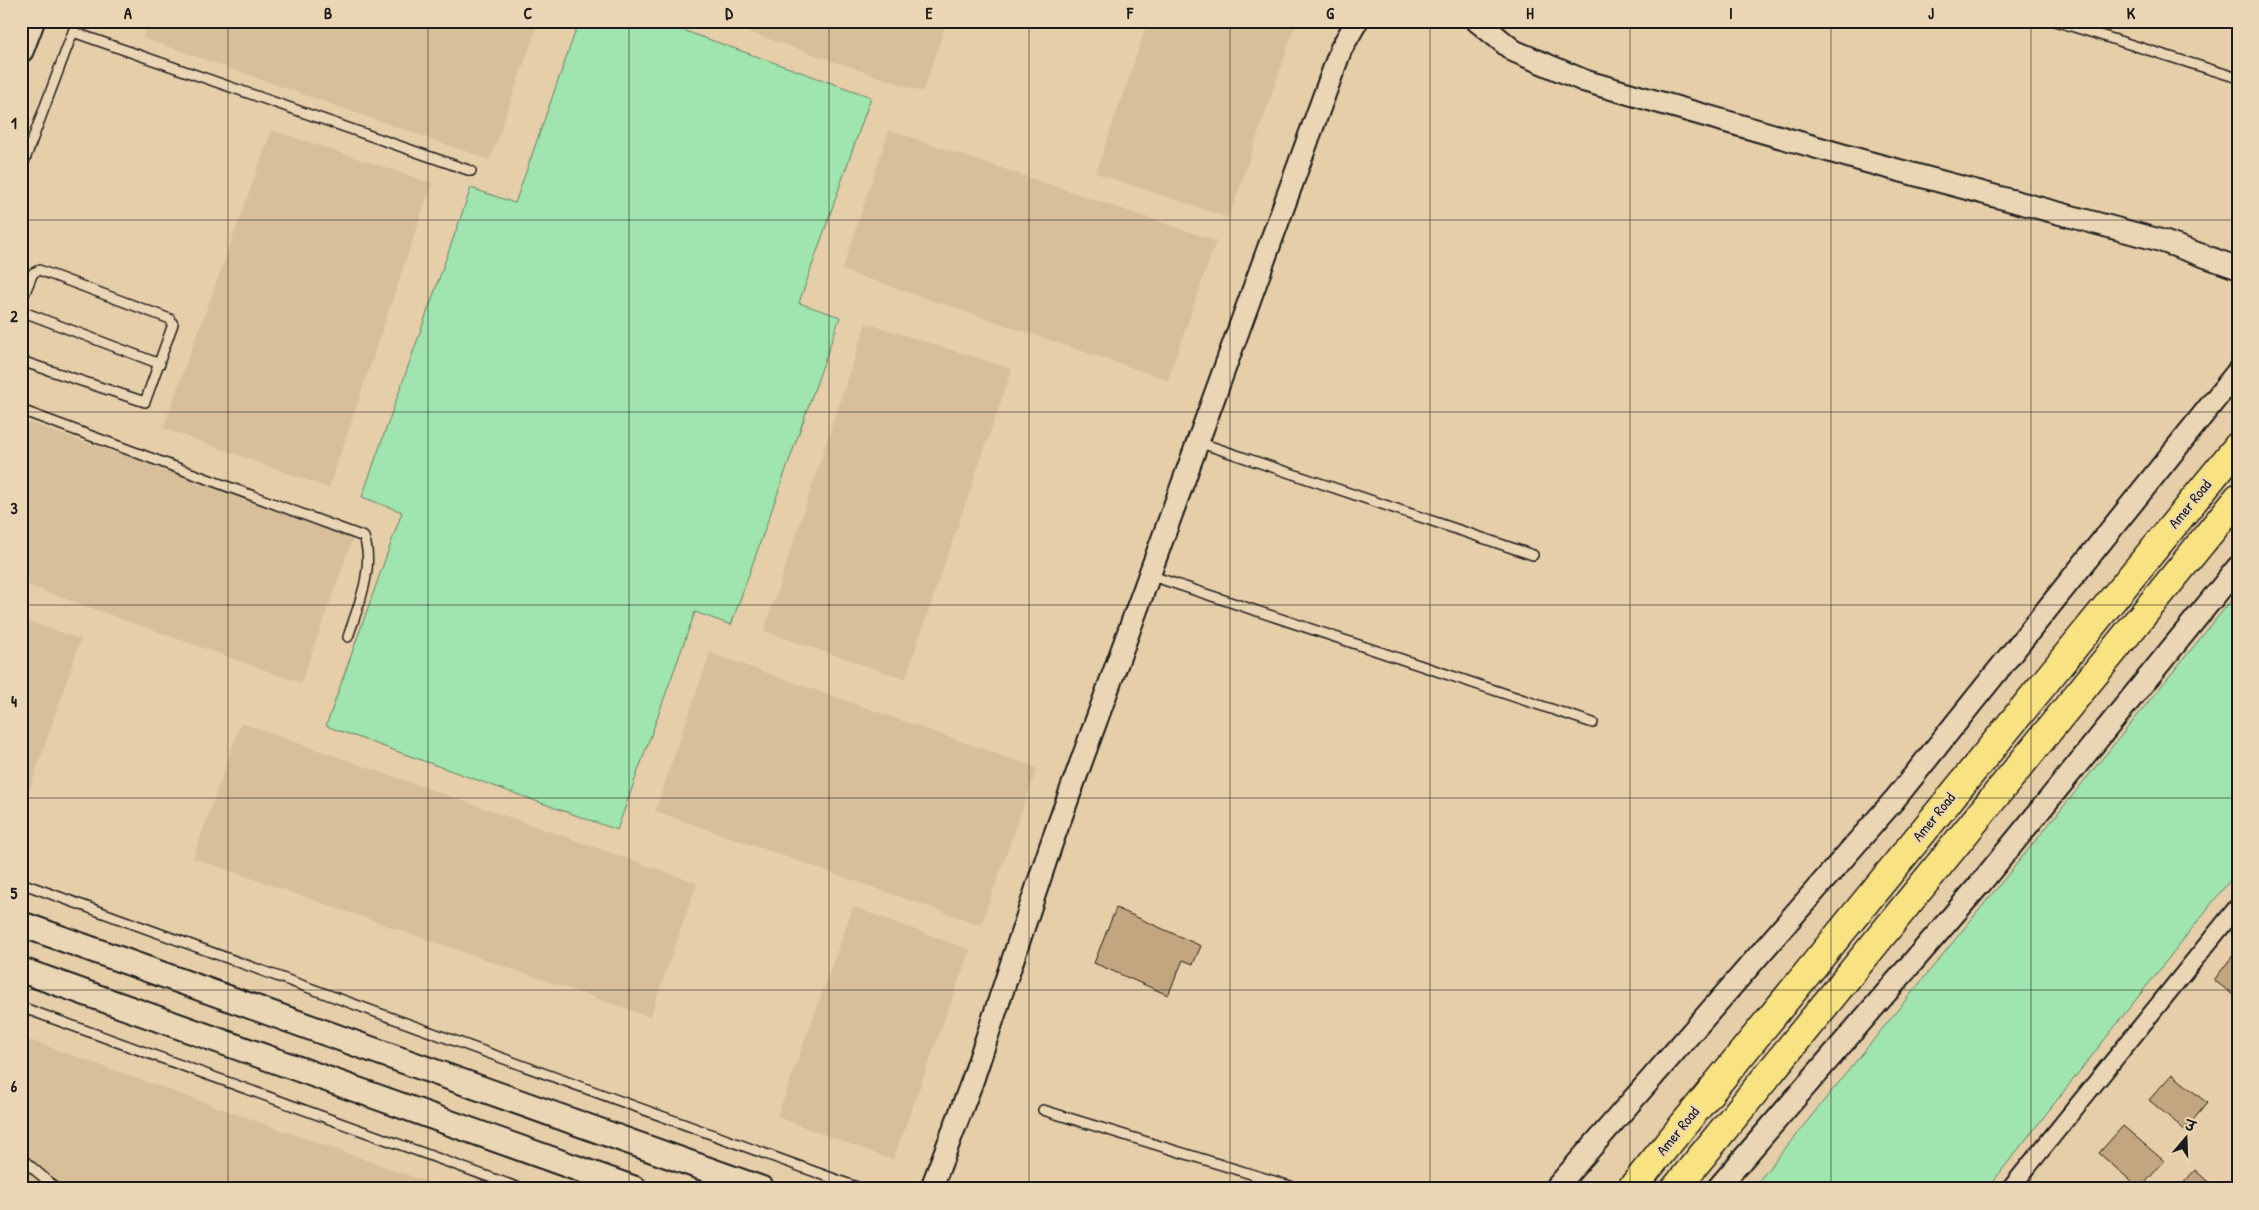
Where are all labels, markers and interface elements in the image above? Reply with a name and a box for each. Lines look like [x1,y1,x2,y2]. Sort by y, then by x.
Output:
text: A [124,2,132,24]
text: B [324,2,332,24]
text: C [524,2,533,24]
text: D [725,2,733,24]
text: E [925,2,933,24]
text: F [1126,2,1134,24]
text: G [1326,2,1334,24]
text: H [1526,2,1534,24]
text: I [1729,2,1733,24]
text: J [1928,2,1934,24]
text: K [2127,2,2136,24]
text: 1 [11,112,17,134]
text: 2 [10,305,18,327]
street label: Amer Road [2163,475,2216,533]
text: 3 [10,497,18,519]
text: 4 [11,690,17,712]
street label: Amer Road [1907,788,1960,846]
text: 5 [11,882,18,904]
text: 6 [11,1075,18,1097]
street label: Amer Road [1651,1102,1704,1160]
north arrow [2162,1112,2212,1162]
text: उ [2181,1114,2199,1136]

